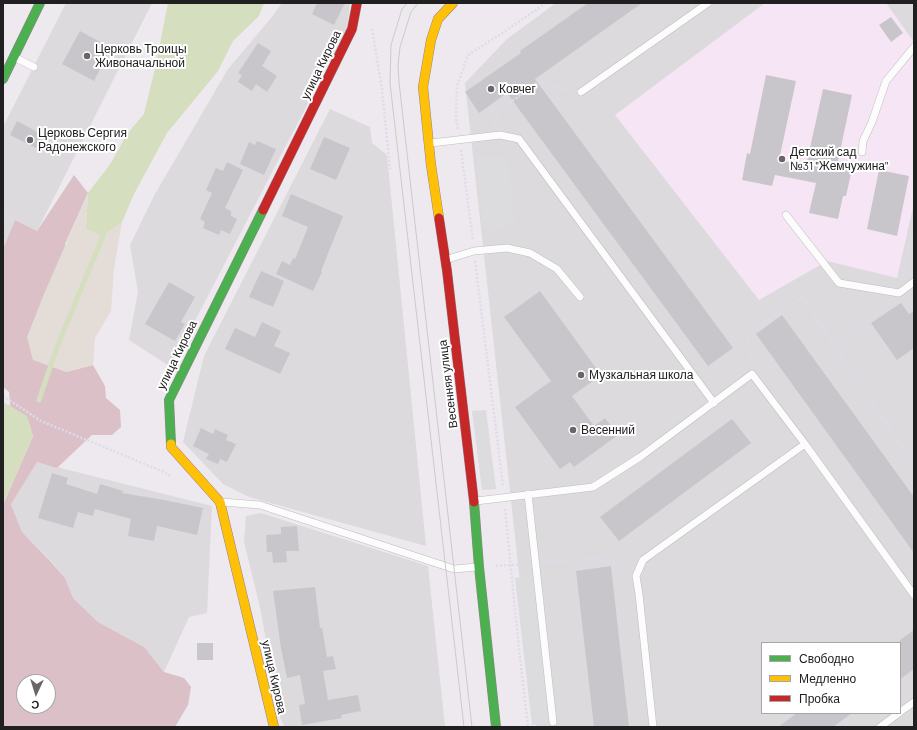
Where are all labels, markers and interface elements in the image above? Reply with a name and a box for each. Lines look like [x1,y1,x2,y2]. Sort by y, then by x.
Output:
street label: улица Кирова [298,28,344,102]
place label: Церковь Троицы Живоначальной [95,42,187,70]
marker: Церковь Троицы Живоначальной [82,51,92,61]
place label: Ковчег [499,82,536,96]
marker: Ковчег [486,84,496,94]
place label: Церковь Сергия Радонежского [38,126,127,154]
marker: Церковь Сергия Радонежского [25,135,35,145]
place label: Детский сад №31 "Жемчужина" [790,145,888,173]
marker: Детский сад №31 "Жемчужина" [777,154,787,164]
street label: улица Кирова [154,318,200,392]
street label: Весенняя улица [435,339,461,429]
place label: Музкальная школа [589,368,693,382]
marker: Музкальная школа [576,370,586,380]
place label: Весенний [581,423,635,437]
marker: Весенний [568,425,578,435]
street label: улица Кирова [259,639,289,715]
legend [761,642,901,714]
text: Свободно [799,651,854,665]
text: Медленно [799,671,856,685]
north arrow [16,674,56,714]
text: Пробка [799,691,840,705]
text: С [31,699,40,712]

